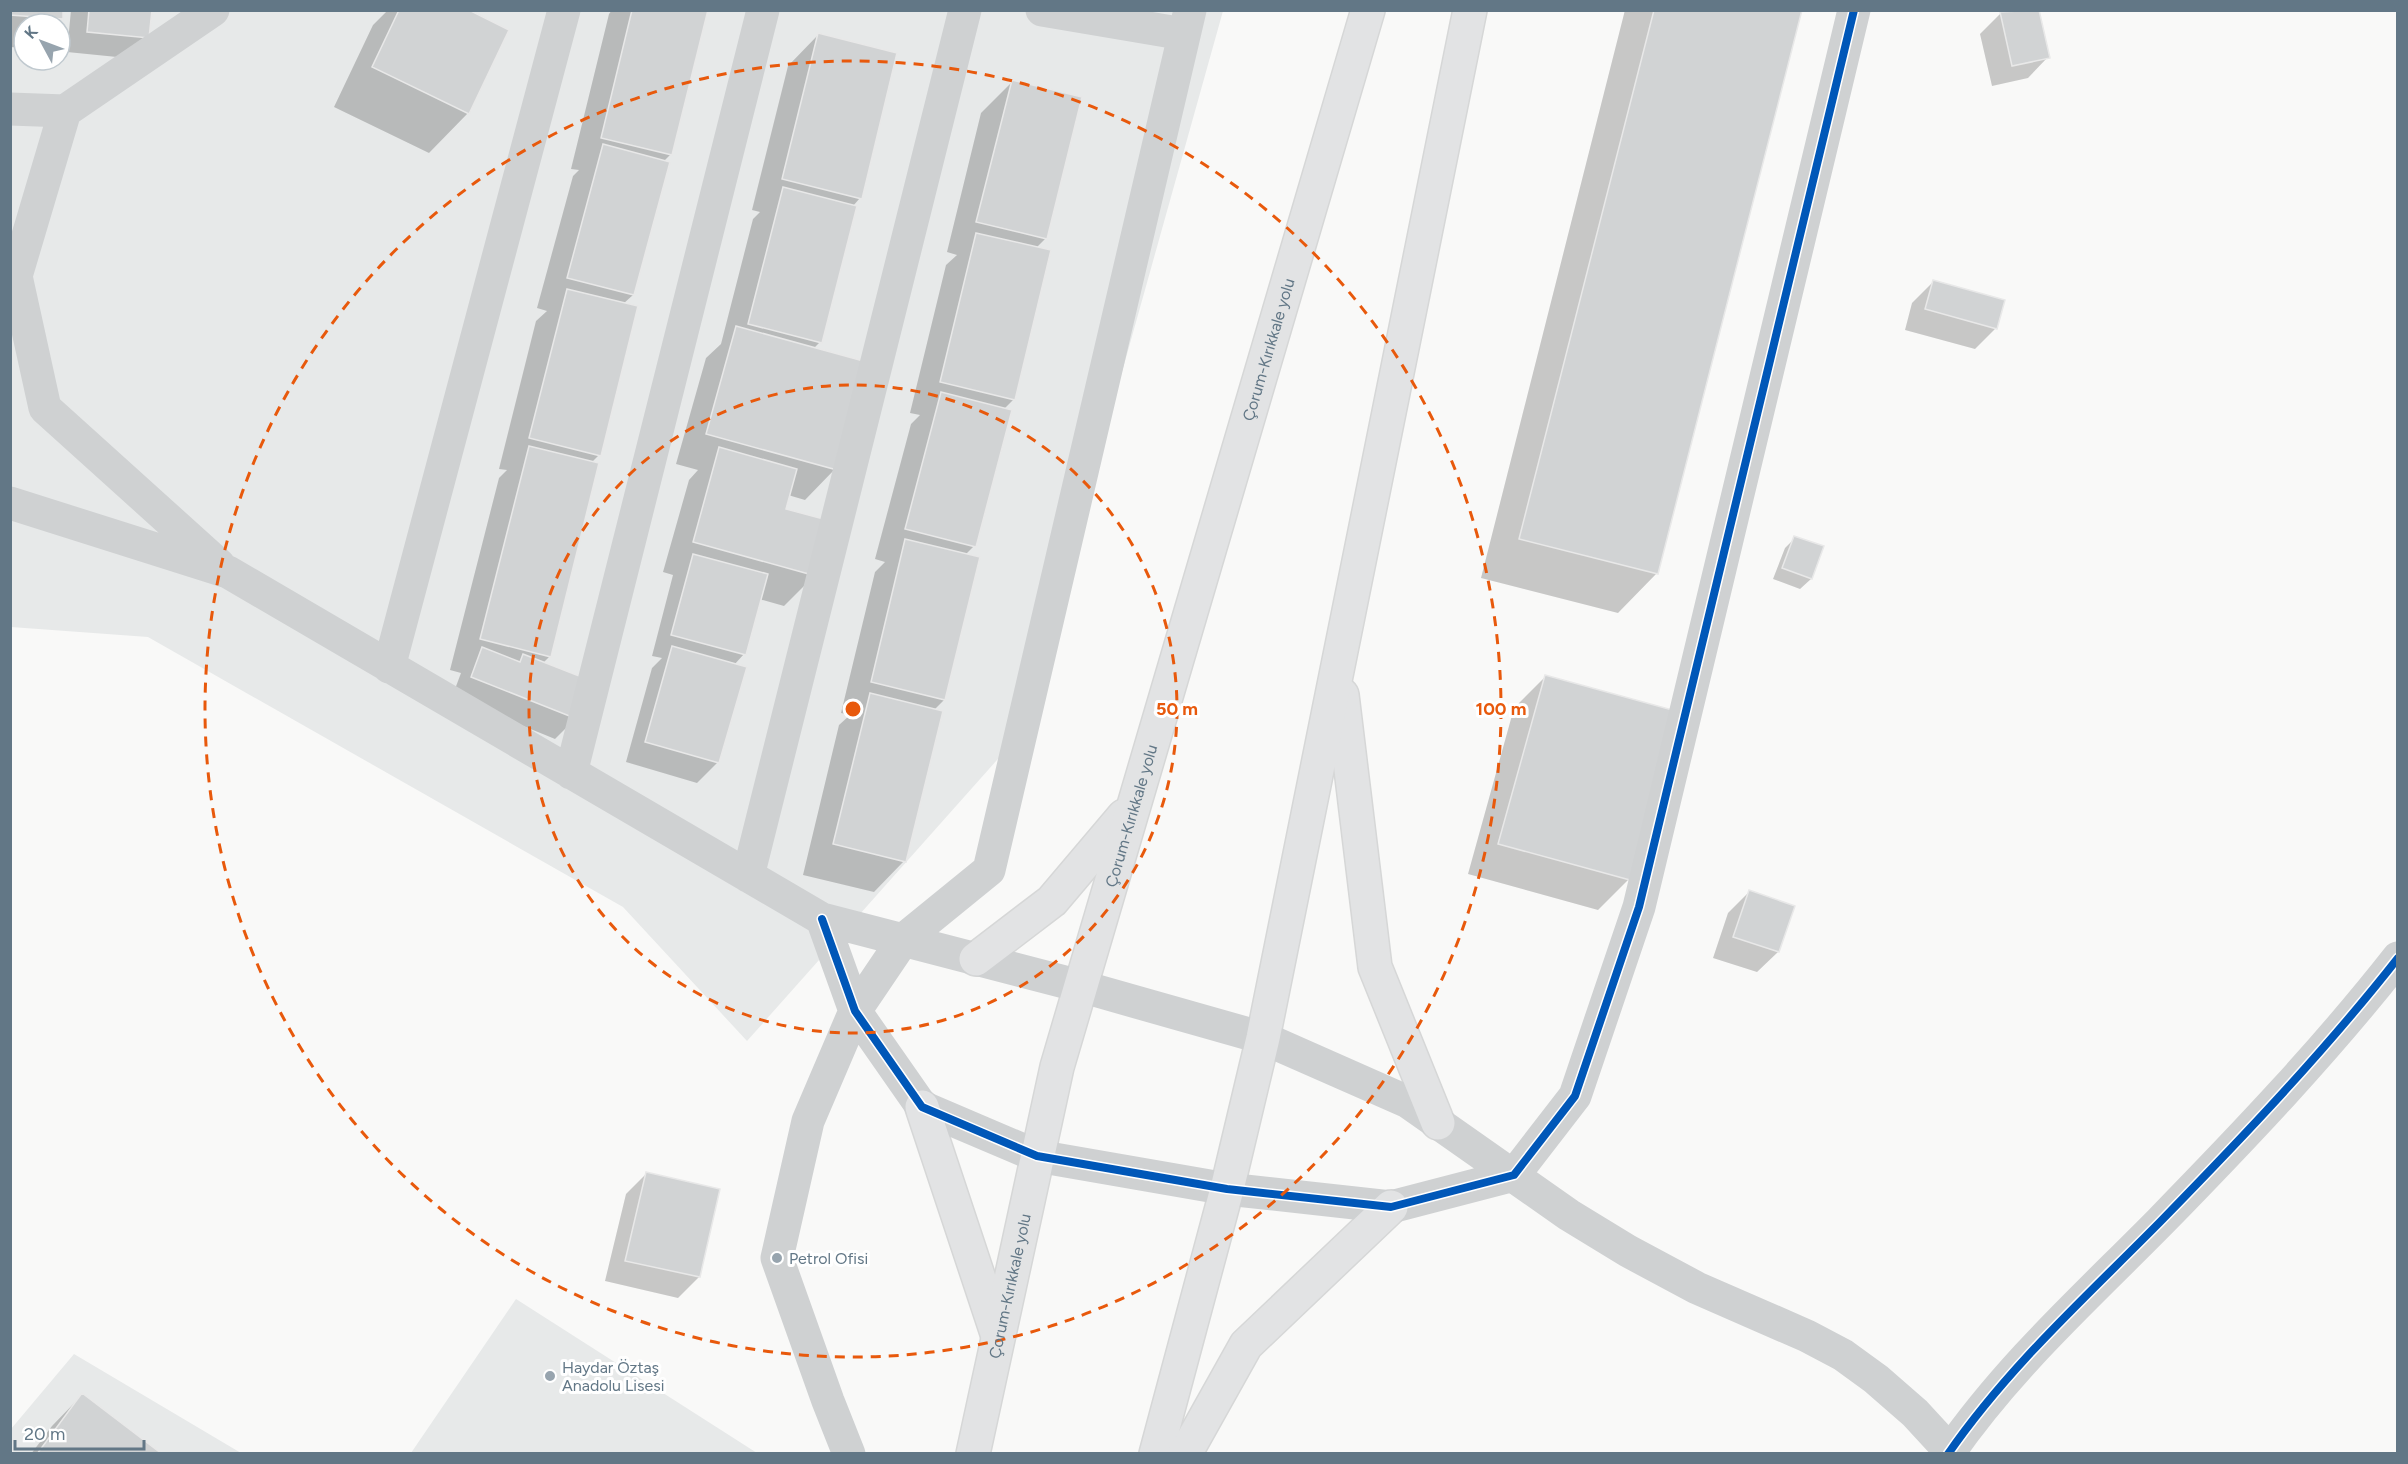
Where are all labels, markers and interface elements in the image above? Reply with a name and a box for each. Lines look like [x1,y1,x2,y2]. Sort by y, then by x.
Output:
north arrow [12,12,72,72]
text: K [20,22,42,43]
street label: Çorum-Kırıkkale yolu [1239,276,1299,423]
text: 50 m [1156,698,1198,720]
text: 100 m [1476,698,1526,720]
centre of rings [843,699,863,719]
street label: Çorum-Kırıkkale yolu [1101,742,1161,889]
street label: Çorum-Kırıkkale yolu [985,1212,1035,1360]
place label: Petrol Ofisi [789,1249,868,1268]
marker: Petrol Ofisi [770,1251,784,1265]
place label: Haydar Öztaş Anadolu Lisesi [562,1358,664,1395]
marker: Haydar Öztaş Anadolu Lisesi [543,1369,557,1383]
scale bar [15,1413,144,1451]
text: 20 m [24,1423,65,1445]

